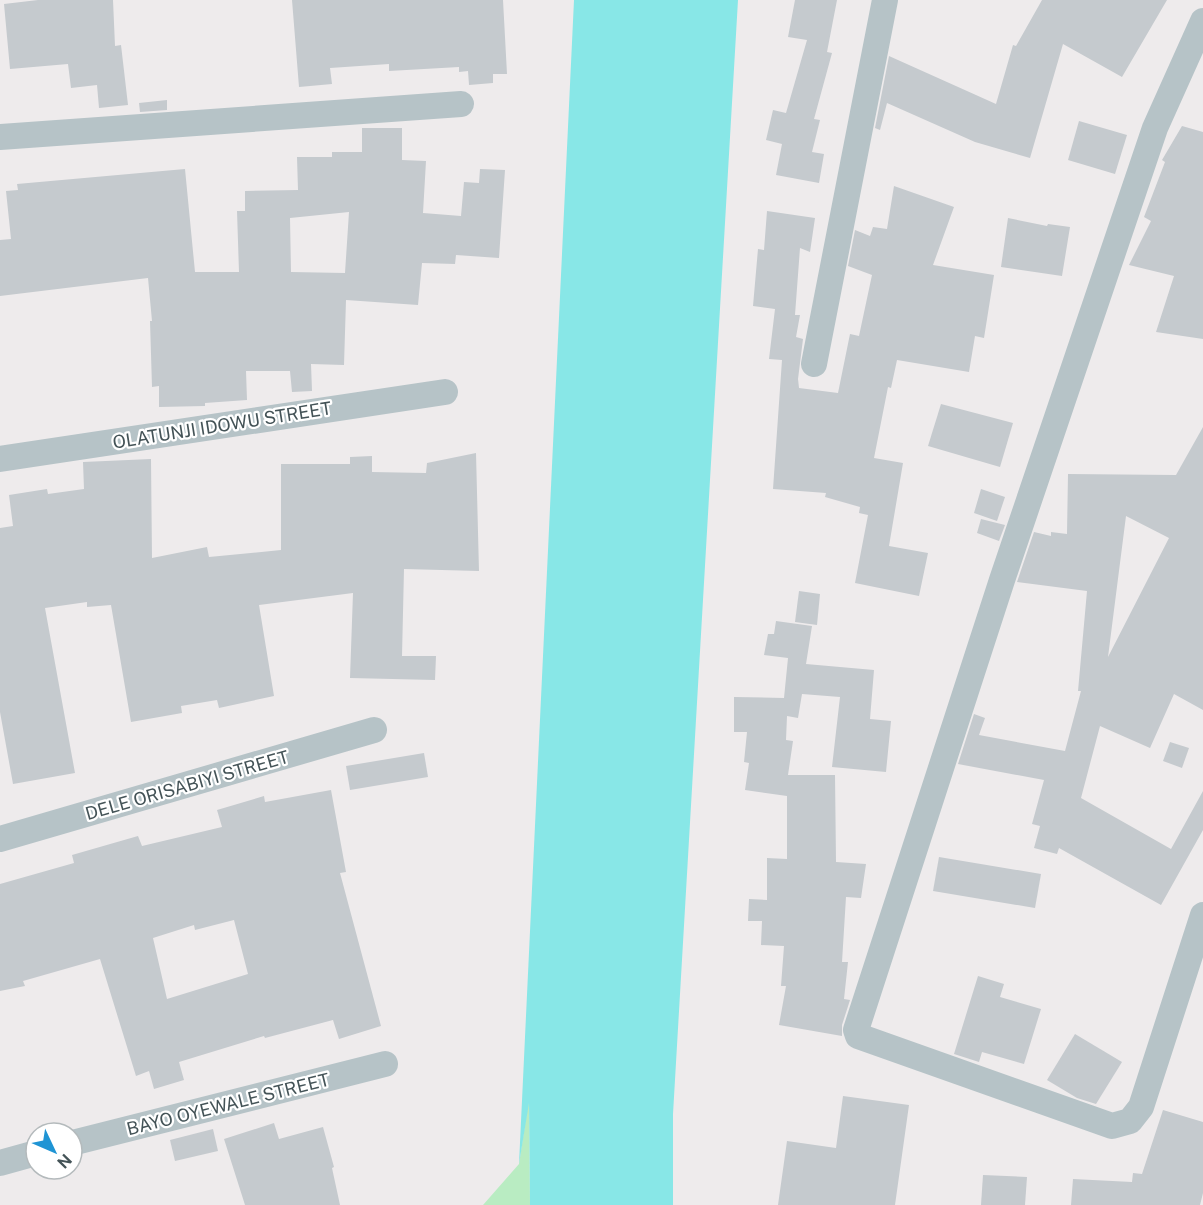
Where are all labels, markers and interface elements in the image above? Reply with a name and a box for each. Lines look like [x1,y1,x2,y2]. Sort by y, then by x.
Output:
street label: OLATUNJI IDOWU STREET [111,397,333,453]
street label: DELE ORISABIYI STREET [83,746,291,824]
street label: BAYO OYEWALE STREET [124,1069,332,1139]
north arrow [24,1121,84,1181]
text: N [53,1150,76,1172]

